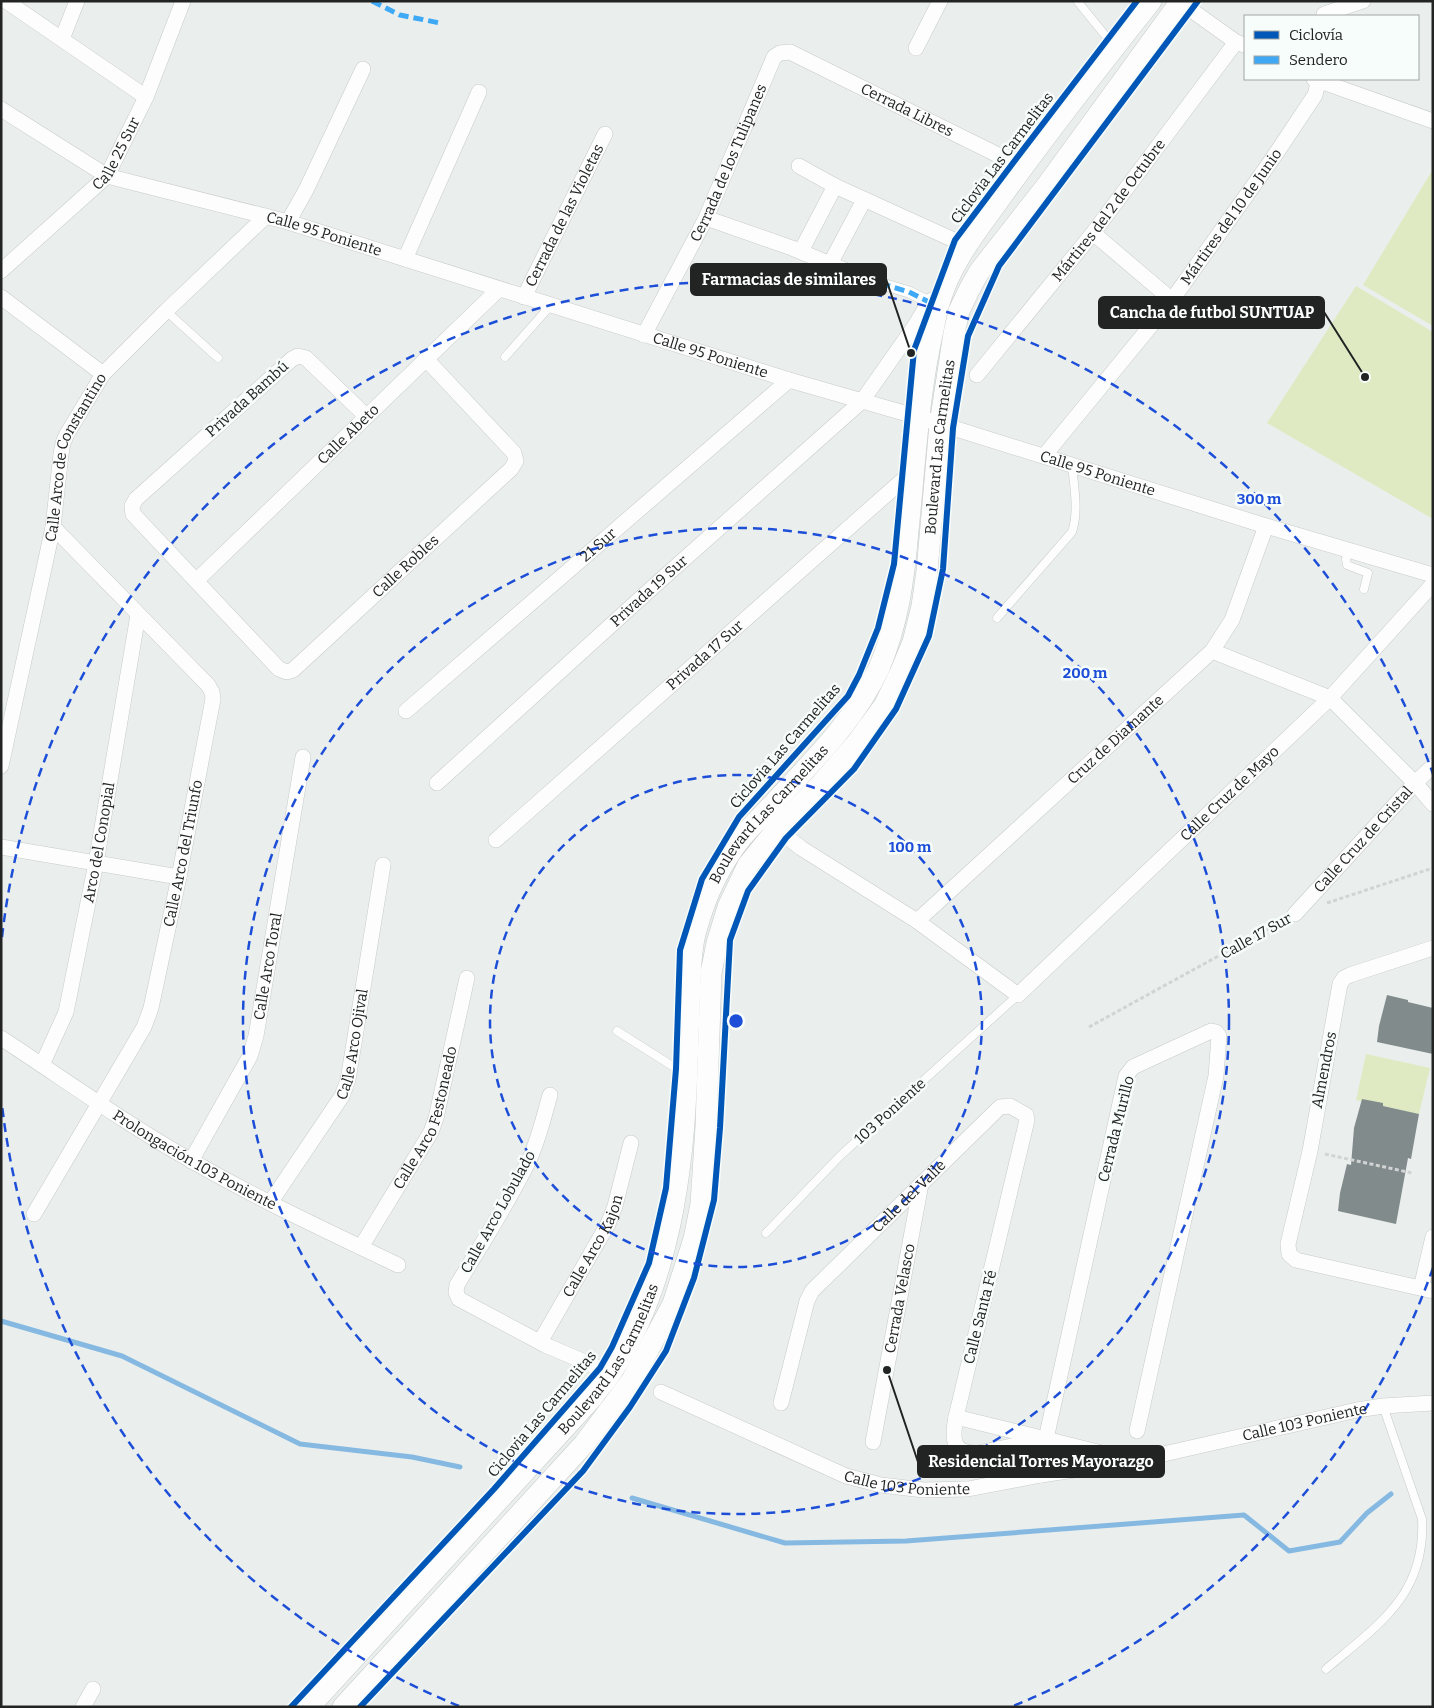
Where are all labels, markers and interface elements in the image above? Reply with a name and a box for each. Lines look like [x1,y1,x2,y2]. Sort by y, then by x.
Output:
legend [1244,15,1419,80]
text: Ciclovía [1289,26,1343,44]
text: Sendero [1289,51,1348,69]
street label: Cerrada Libres [858,79,956,140]
street label: Cerrada de los Tulipanes [686,81,771,245]
street label: Ciclovia Las Carmelitas [947,89,1057,227]
street label: Calle 25 Sur [88,114,144,194]
street label: Mártires del 2 de Octubre [1048,135,1169,285]
street label: Cerrada de las Violetas [522,141,607,290]
street label: Mártires del 10 de Junio [1177,145,1286,288]
street label: Calle 95 Poniente [264,208,384,260]
callout: Farmacias de similares [691,264,886,295]
text: Farmacias de similares [702,270,876,289]
callout: Cancha de futbol SUNTUAP [1099,297,1324,328]
text: Cancha de futbol SUNTUAP [1110,303,1315,322]
street label: Calle 95 Poniente [651,329,770,382]
street label: Privada Bambú [202,357,292,441]
street label: Boulevard Las Carmelitas [921,358,959,535]
street label: Calle Arco de Constantino [41,370,110,544]
street label: Calle Abeto [314,401,383,468]
street label: Calle 95 Poniente [1038,447,1158,500]
text: 300 m [1237,490,1282,508]
street label: 21 Sur [576,524,620,565]
street label: Calle Robles [369,531,443,601]
street label: Privada 19 Sur [607,551,692,630]
street label: Privada 17 Sur [663,616,747,694]
text: 200 m [1063,664,1108,682]
street label: Ciclovia Las Carmelitas [726,680,844,812]
street label: Cruz de Diamante [1064,691,1167,788]
street label: Boulevard Las Carmelitas [706,741,832,887]
street label: Calle Cruz de Mayo [1176,742,1283,845]
street label: Calle Arco del Triunfo [160,778,206,929]
street label: Arco del Conopial [79,781,119,904]
street label: Calle Cruz de Cristal [1310,783,1416,896]
text: 100 m [889,838,932,856]
street label: Calle 17 Sur [1217,909,1295,963]
street label: Calle Arco Toral [250,911,286,1021]
street label: Calle Arco Ojival [332,987,372,1102]
centre of rings [727,1012,745,1030]
street label: Almendros [1308,1030,1340,1110]
street label: Calle Arco Festoneado [389,1044,461,1193]
street label: 103 Poniente [851,1074,929,1148]
street label: Cerrada Murillo [1094,1074,1138,1184]
street label: Prolongación 103 Poniente [109,1106,279,1214]
street label: Calle Arco Lobulado [457,1147,539,1277]
street label: Calle del Valle [868,1156,950,1236]
street label: Calle Arco Kajon [559,1192,627,1300]
street label: Cerrada Velasco [881,1242,919,1355]
street label: Calle Santa Fé [960,1268,1000,1366]
street label: Boulevard Las Carmelitas [554,1281,662,1438]
street label: Ciclovia Las Carmelitas [484,1347,600,1481]
street label: Calle 103 Poniente [1241,1400,1368,1445]
callout: Residencial Torres Mayorazgo [918,1446,1164,1477]
text: Residencial Torres Mayorazgo [928,1452,1154,1471]
street label: Calle 103 Poniente [842,1467,970,1499]

